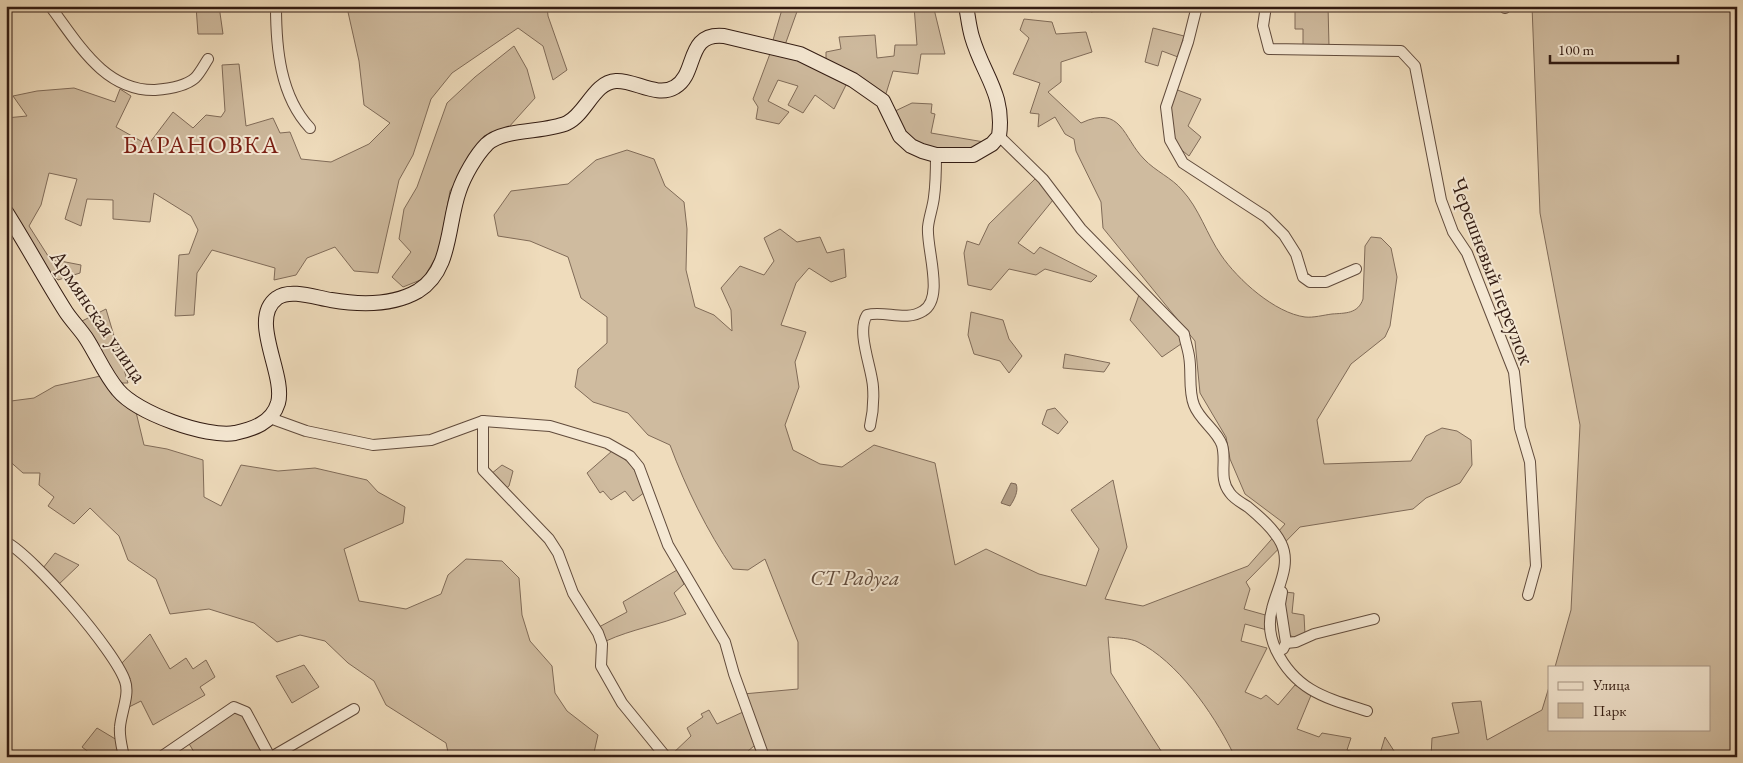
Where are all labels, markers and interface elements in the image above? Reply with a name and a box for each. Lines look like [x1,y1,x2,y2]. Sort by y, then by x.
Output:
scale bar [1550,32,1678,64]
text: 100 m [1558,40,1595,59]
district label: БАРАНОВКА [123,128,279,160]
street label: Черешневый переулок [1443,173,1542,369]
street label: Армянская улица [43,243,154,389]
park label: СТ Радуга [810,563,900,592]
legend [1548,666,1710,730]
text: Улица [1592,675,1630,694]
text: Парк [1593,701,1626,720]

